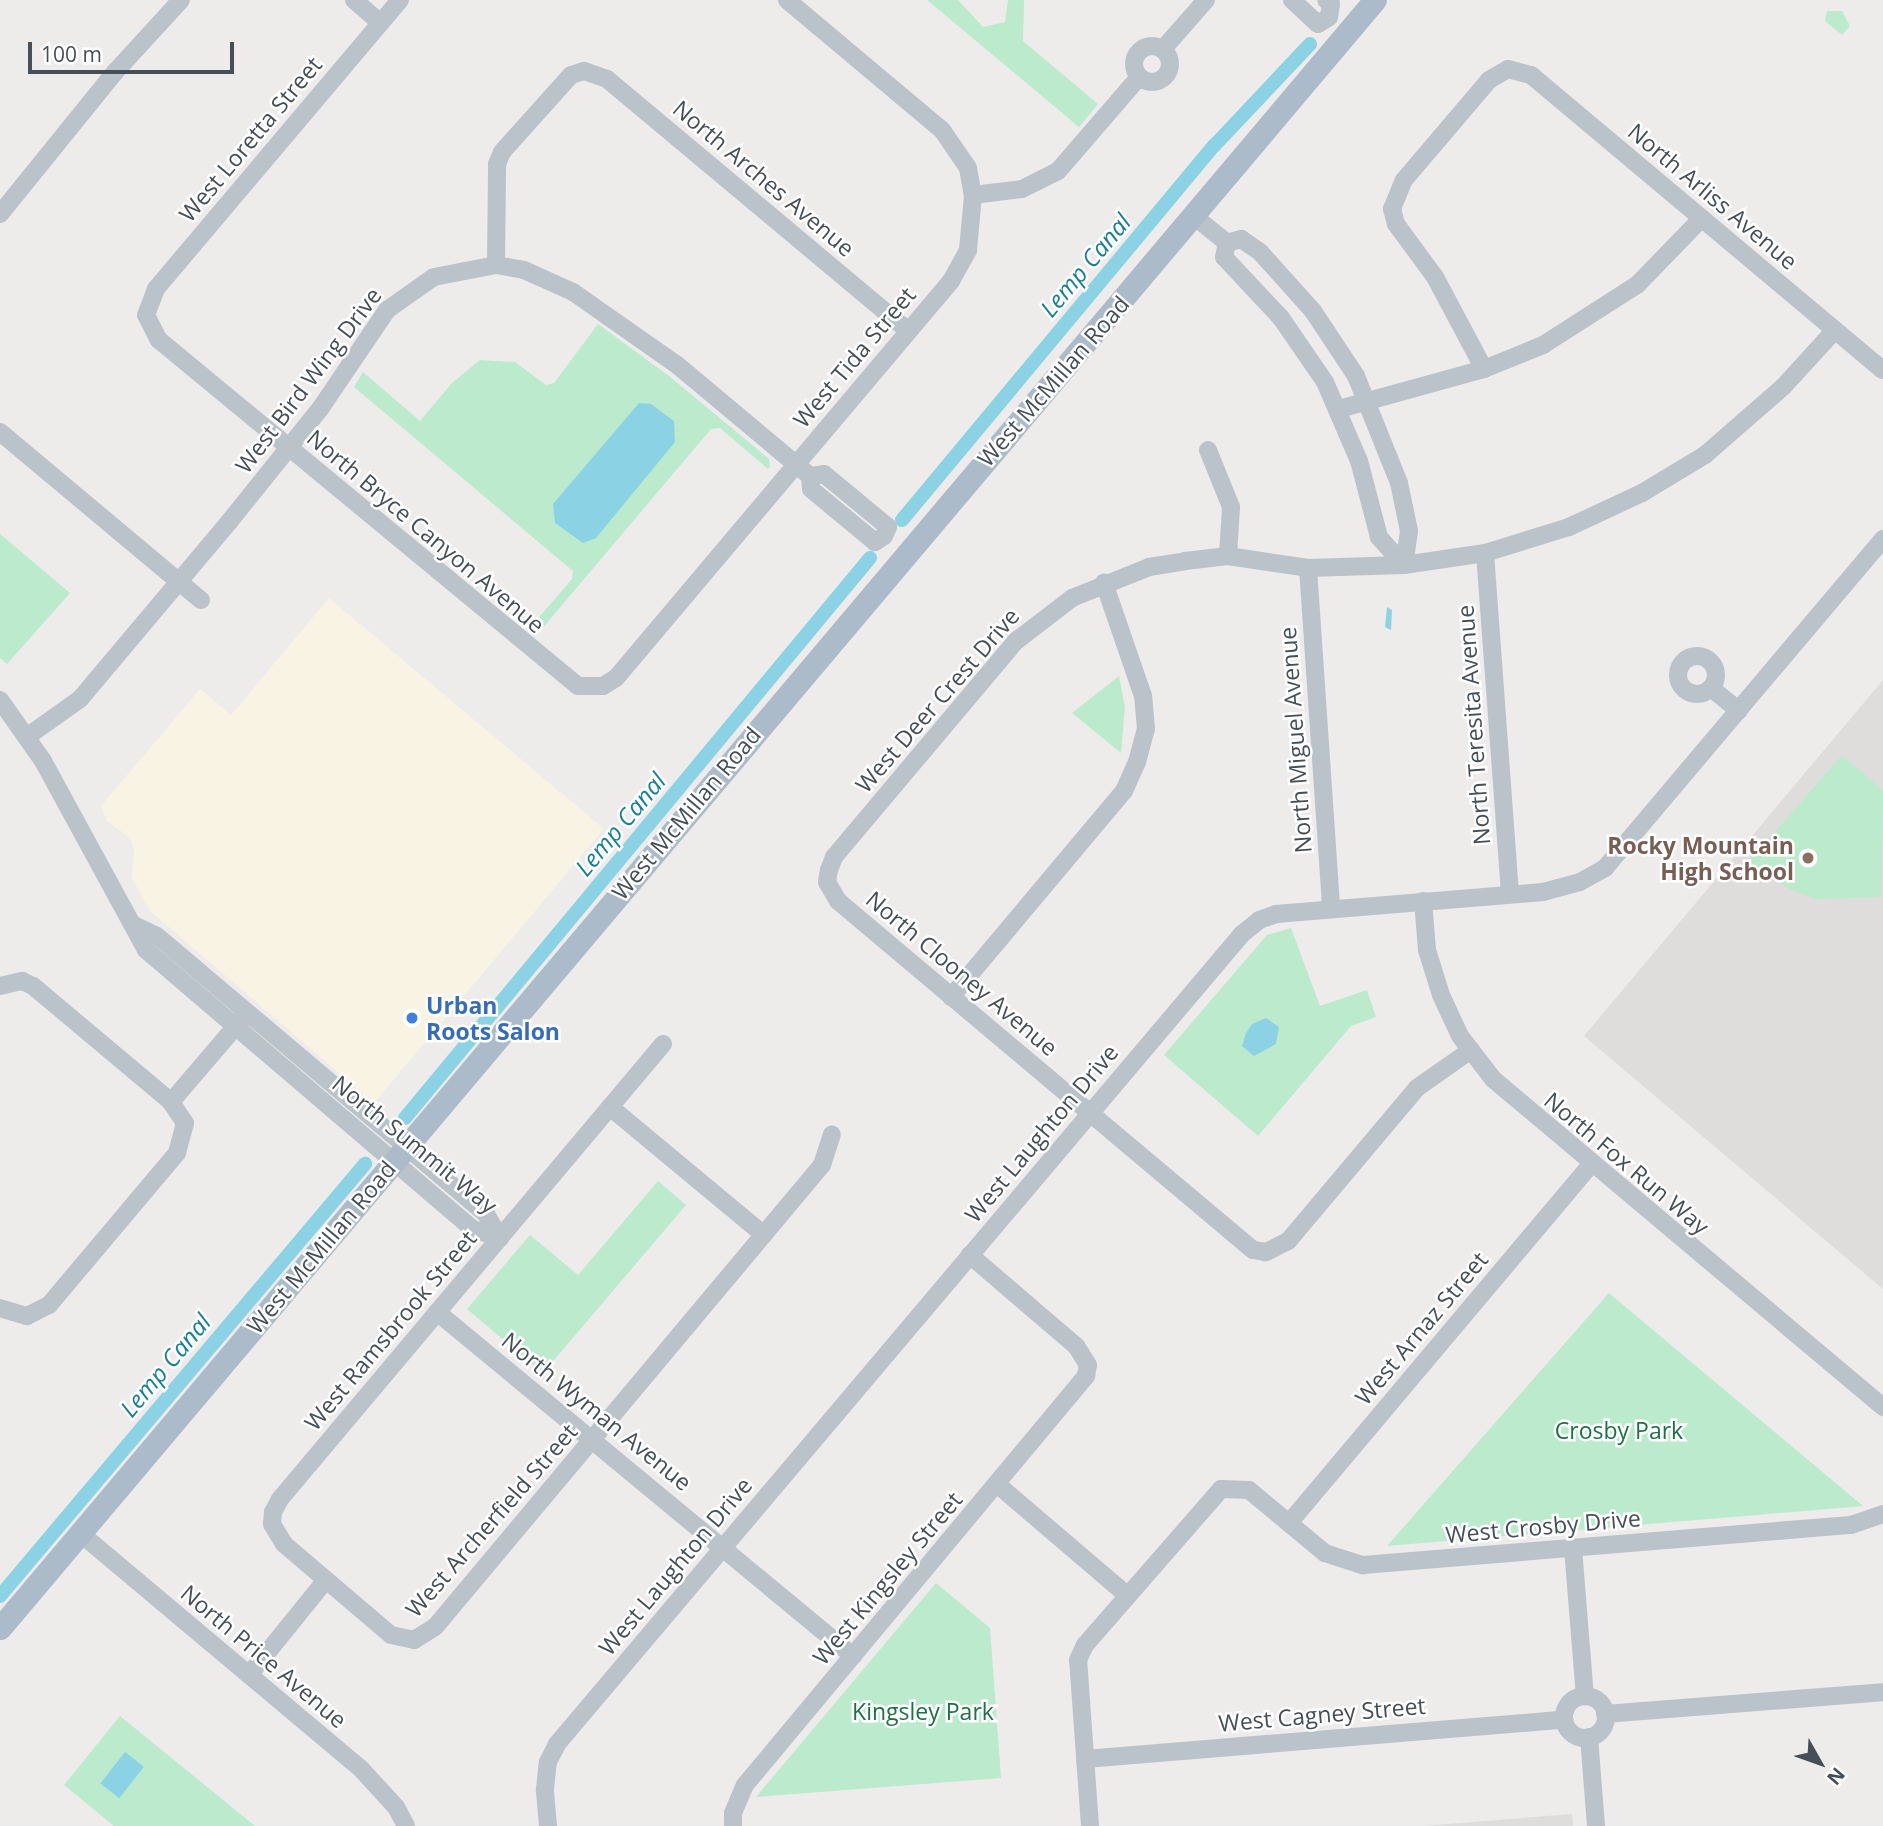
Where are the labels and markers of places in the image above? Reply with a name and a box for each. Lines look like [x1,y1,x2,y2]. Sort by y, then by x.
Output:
place label: Rocky Mountain High School [1607,831,1794,885]
marker: Rocky Mountain High School [1800,850,1816,866]
place label: Urban Roots Salon [426,991,560,1045]
marker: Urban Roots Salon [404,1010,420,1026]

